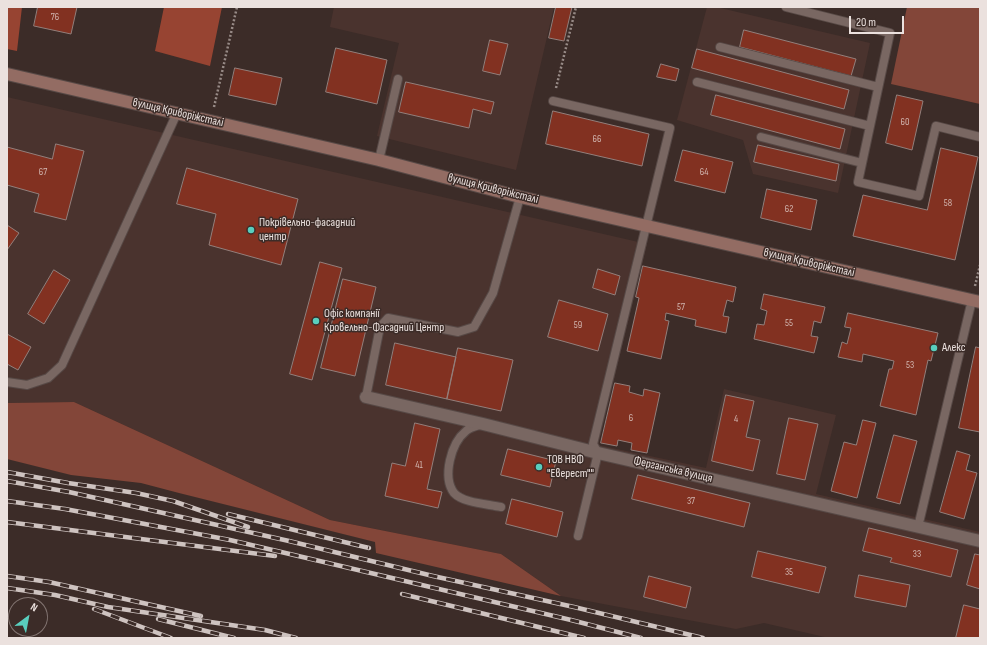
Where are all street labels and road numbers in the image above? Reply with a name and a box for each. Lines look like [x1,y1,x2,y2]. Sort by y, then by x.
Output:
street label: вулиця Криворіжсталі [131,96,225,130]
street label: вулиця Криворіжсталі [446,171,540,207]
street label: вулиця Криворіжсталі [762,246,856,280]
street label: Ферганська вулиця [632,454,714,486]

